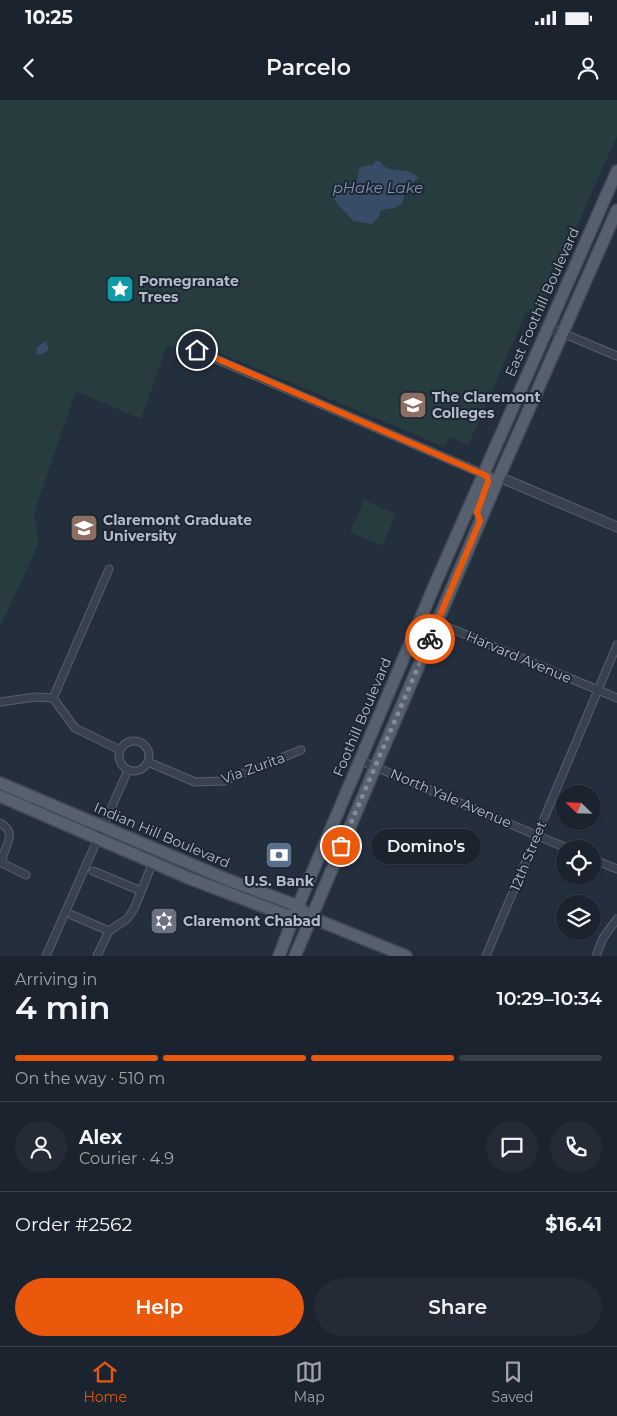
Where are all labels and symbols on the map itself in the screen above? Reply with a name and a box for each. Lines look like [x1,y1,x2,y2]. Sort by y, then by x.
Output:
water label: pHake Lake [333,178,423,197]
street label: East Foothill Boulevard [501,225,583,379]
place label: Pomegranate Trees [139,272,239,306]
place icon: Pomegranate Trees [105,274,135,304]
pin [176,329,218,371]
place label: The Claremont Colleges [432,388,541,422]
school or university icon: The Claremont Colleges [398,390,428,420]
place label: Claremont Graduate University [103,511,252,545]
school or university icon: Claremont Graduate University [69,513,99,543]
courier [405,614,455,664]
street label: Harvard Avenue [464,627,574,687]
street label: Foothill Boulevard [329,655,395,779]
street label: Via Zurita [219,748,287,788]
street label: North Yale Avenue [388,764,514,832]
north arrow [556,785,601,830]
street label: Indian Hill Boulevard [91,798,233,872]
street label: 12th Street [506,818,550,894]
pin [320,825,362,867]
callout: Domino's [371,828,481,864]
bank icon: U.S. Bank [264,840,294,870]
place label: U.S. Bank [244,872,315,890]
synagogue icon: Claremont Chabad [149,906,179,936]
place label: Claremont Chabad [183,912,321,930]

